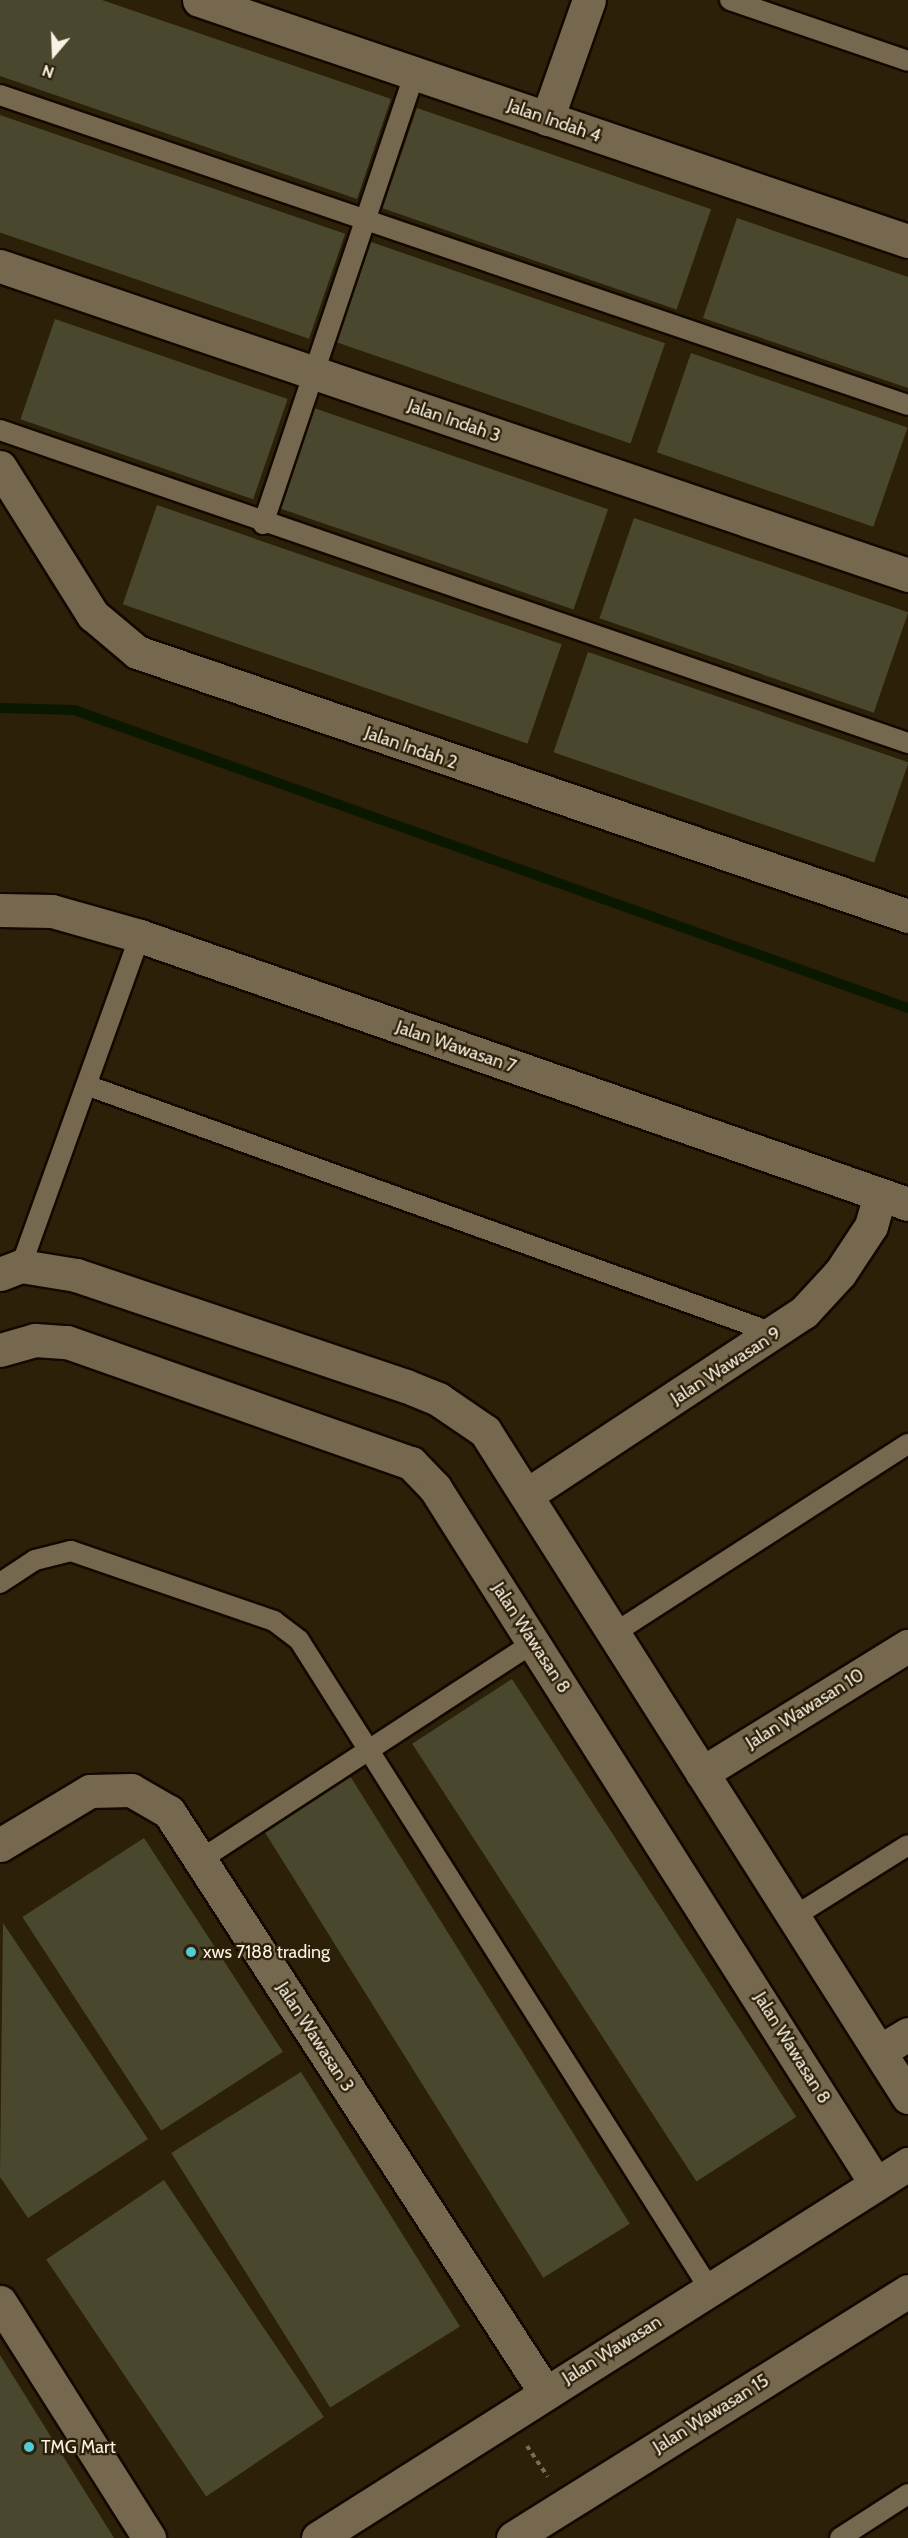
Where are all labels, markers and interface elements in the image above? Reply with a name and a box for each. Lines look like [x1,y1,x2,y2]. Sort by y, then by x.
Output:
north arrow [24,24,84,84]
text: N [40,61,56,82]
street label: Jalan Indah 4 [504,95,604,147]
street label: Jalan Indah 3 [405,395,503,447]
street label: Jalan Indah 2 [362,722,460,774]
street label: Jalan Wawasan 7 [393,1016,519,1078]
street label: Jalan Wawasan 9 [667,1322,785,1410]
street label: Jalan Wawasan 8 [487,1579,575,1697]
street label: Jalan Wawasan 10 [742,1664,868,1754]
place label: xws 7188 trading [203,1941,330,1963]
marker: xws 7188 trading [184,1945,198,1959]
street label: Jalan Wawasan 3 [272,1978,358,2096]
street label: Jalan Wawasan 8 [749,1988,835,2108]
street label: Jalan Wawasan [559,2311,665,2389]
street label: Jalan Wawasan 15 [649,2370,773,2458]
place label: TMG Mart [41,2436,116,2458]
marker: TMG Mart [22,2440,36,2454]

